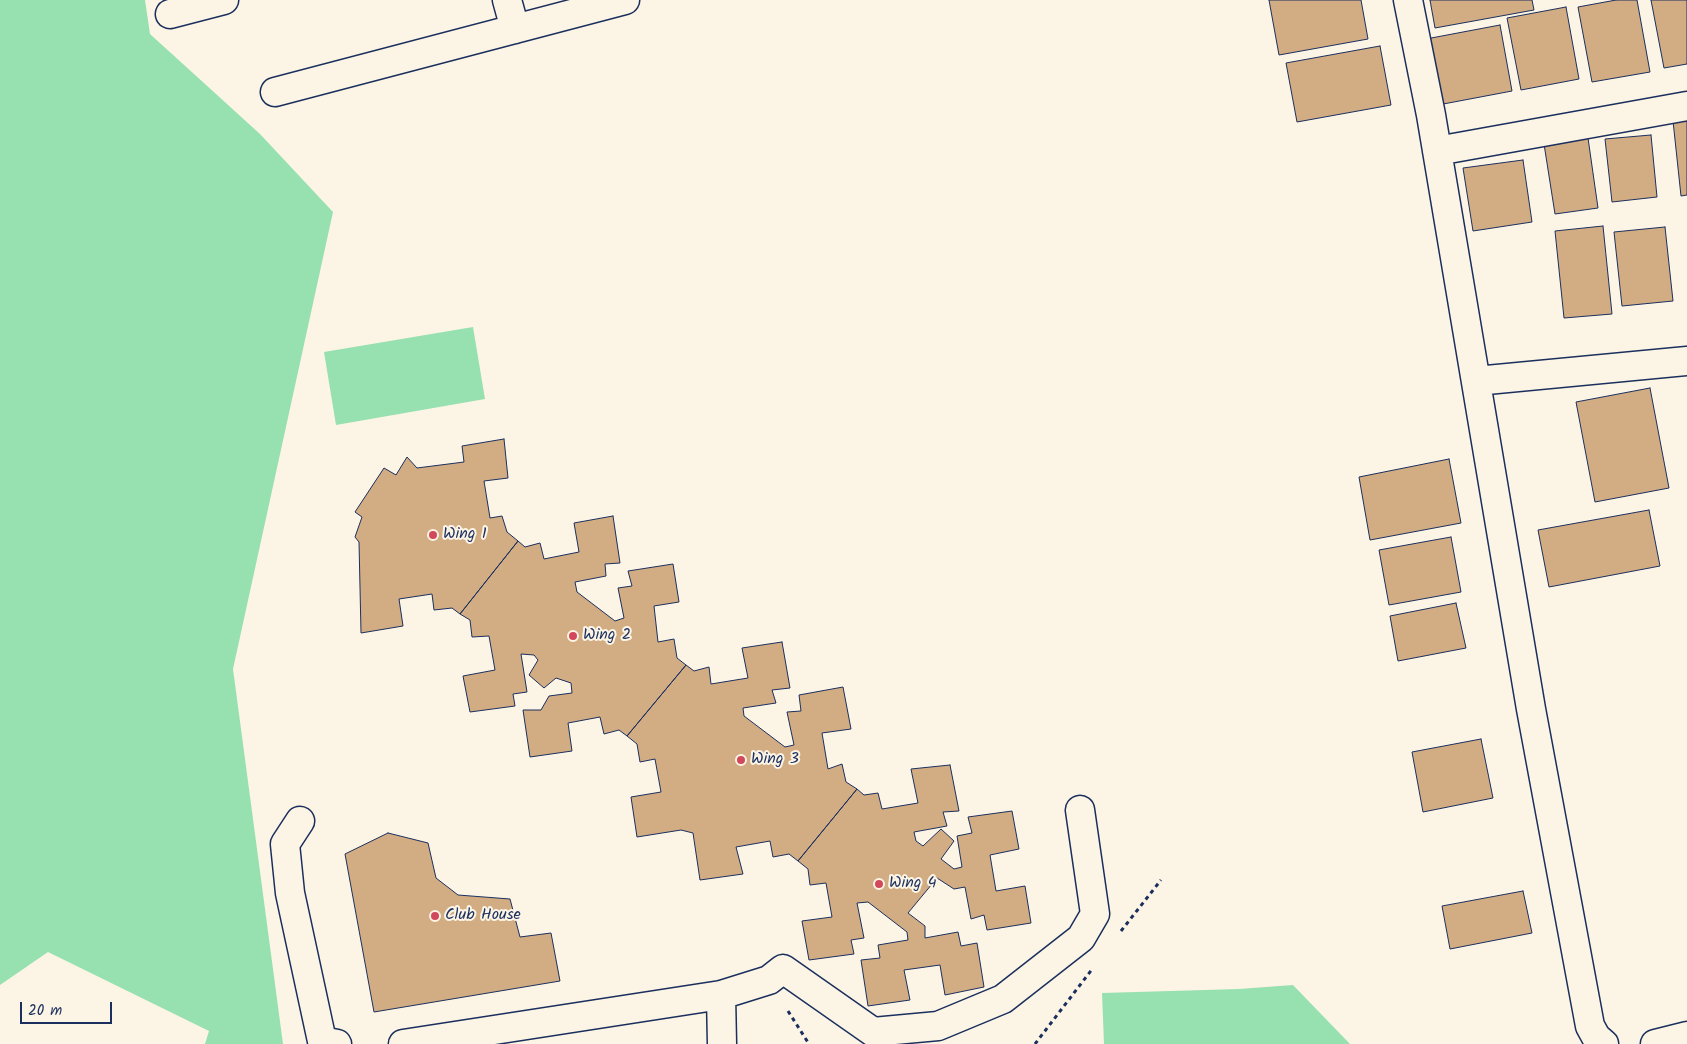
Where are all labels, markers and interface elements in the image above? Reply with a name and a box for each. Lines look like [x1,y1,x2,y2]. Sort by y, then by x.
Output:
place label: Wing 1 [443,525,487,545]
marker: Wing 1 [427,529,439,541]
place label: Wing 2 [583,626,631,646]
marker: Wing 2 [567,630,579,642]
place label: Wing 3 [751,750,799,770]
marker: Wing 3 [735,754,747,766]
place label: Wing 4 [889,874,937,894]
marker: Wing 4 [873,878,885,890]
place label: Club House [445,906,521,926]
marker: Club House [429,910,441,922]
scale bar [22,992,115,1024]
text: 20 m [28,999,62,1023]

